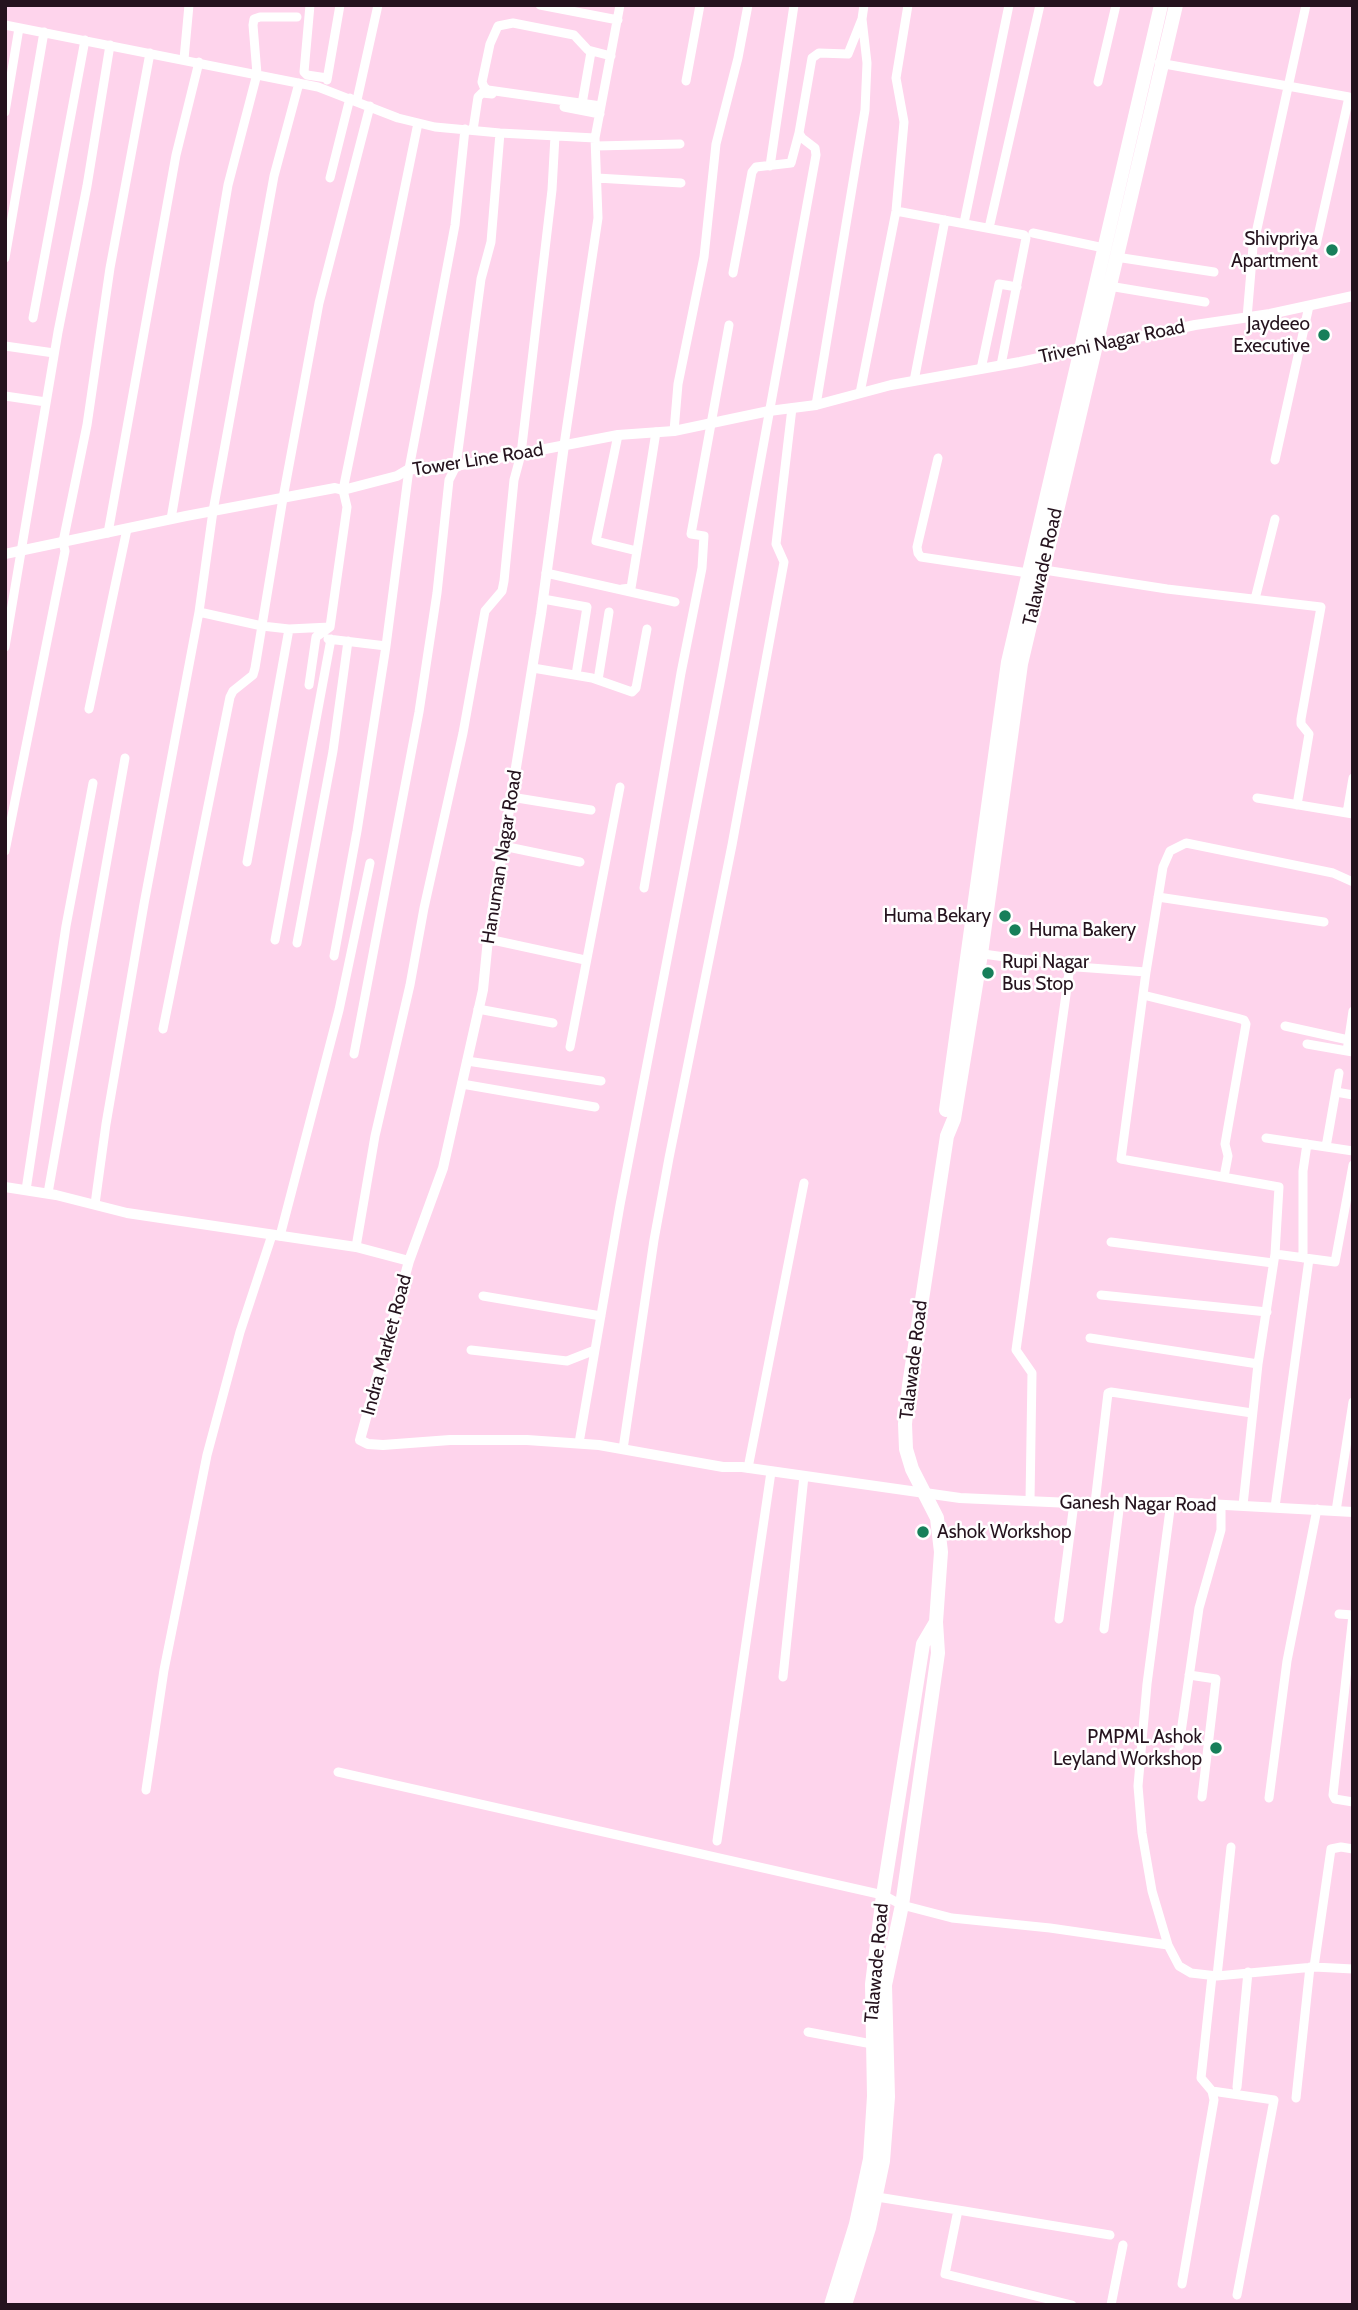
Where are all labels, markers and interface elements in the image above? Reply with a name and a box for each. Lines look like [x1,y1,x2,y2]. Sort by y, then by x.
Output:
place label: Shivpriya Apartment [1231,228,1318,272]
marker: Shivpriya Apartment [1324,242,1340,258]
place label: Jaydeeo Executive [1233,313,1310,357]
street label: Triveni Nagar Road [1037,315,1187,369]
marker: Jaydeeo Executive [1316,327,1332,343]
street label: Tower Line Road [411,438,545,482]
street label: Talawade Road [1018,506,1068,628]
street label: Hanuman Nagar Road [477,768,527,946]
place label: Huma Bekary [884,905,991,927]
marker: Huma Bekary [997,908,1013,924]
place label: Huma Bakery [1029,919,1136,941]
marker: Huma Bakery [1007,922,1023,938]
place label: Rupi Nagar Bus Stop [1002,951,1089,995]
marker: Rupi Nagar Bus Stop [980,965,996,981]
street label: Indra Market Road [357,1272,417,1418]
street label: Talawade Road [895,1299,933,1421]
street label: Ganesh Nagar Road [1059,1491,1217,1517]
place label: Ashok Workshop [937,1521,1072,1543]
marker: Ashok Workshop [915,1524,931,1540]
place label: PMPML Ashok Leyland Workshop [1053,1726,1202,1770]
marker: PMPML Ashok Leyland Workshop [1208,1740,1224,1756]
street label: Talawade Road [860,1902,894,2024]

